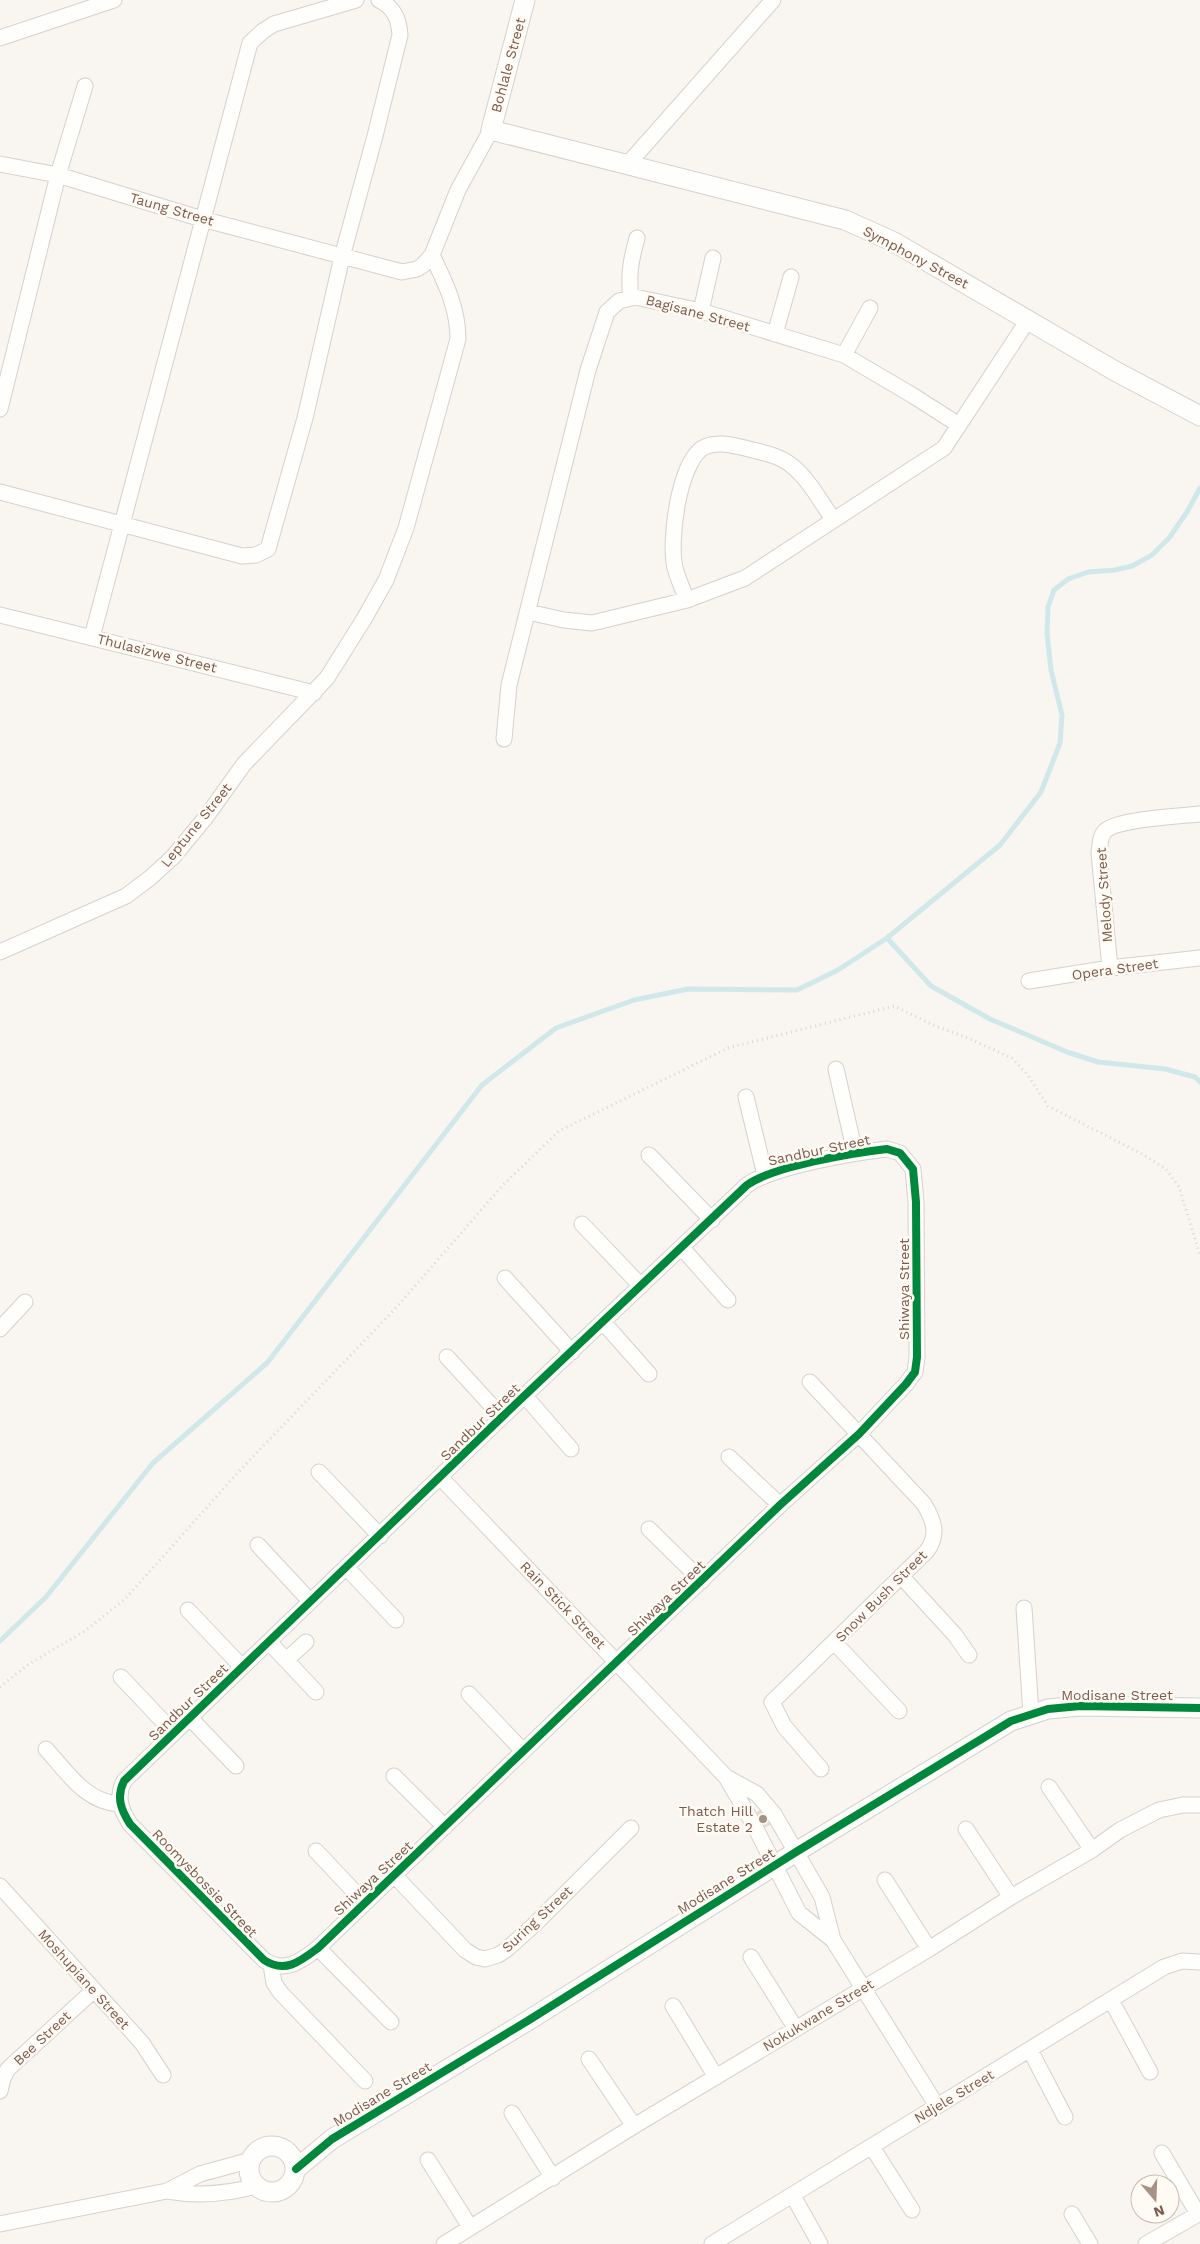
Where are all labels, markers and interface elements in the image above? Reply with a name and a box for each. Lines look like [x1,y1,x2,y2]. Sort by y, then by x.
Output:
street label: Bohlale Street [488,16,528,114]
street label: Taung Street [128,189,216,229]
street label: Symphony Street [860,222,972,292]
street label: Bagisane Street [644,291,752,335]
street label: Thulasizwe Street [96,630,219,676]
street label: Leptune Street [157,780,235,870]
street label: Melody Street [1093,847,1115,943]
street label: Opera Street [1071,955,1159,983]
street label: Sandbur Street [767,1131,872,1169]
street label: Shiwaya Street [896,1238,912,1340]
street label: Sandbur Street [437,1380,523,1464]
street label: Snow Bush Street [832,1547,930,1645]
street label: Shiwaya Street [624,1557,708,1639]
street label: Rain Stick Street [517,1558,609,1652]
street label: Sandbur Street [145,1660,231,1744]
street label: Modisane Street [1061,1687,1173,1703]
place label: Thatch Hill Estate 2 [679,1803,754,1835]
marker: Thatch Hill Estate 2 [757,1813,769,1825]
street label: Roomysbossie Street [149,1826,261,1940]
street label: Shiwaya Street [330,1837,416,1919]
street label: Modisane Street [674,1845,778,1917]
street label: Suring Street [499,1882,575,1956]
street label: Moshupiane Street [35,1926,133,2032]
street label: Nokukwane Street [760,1976,876,2054]
street label: Bee Street [10,2007,74,2068]
street label: Modisane Street [330,2058,434,2130]
street label: Ndjele Street [911,2066,997,2126]
north arrow [1130,2174,1180,2224]
text: N [1152,2202,1167,2221]

